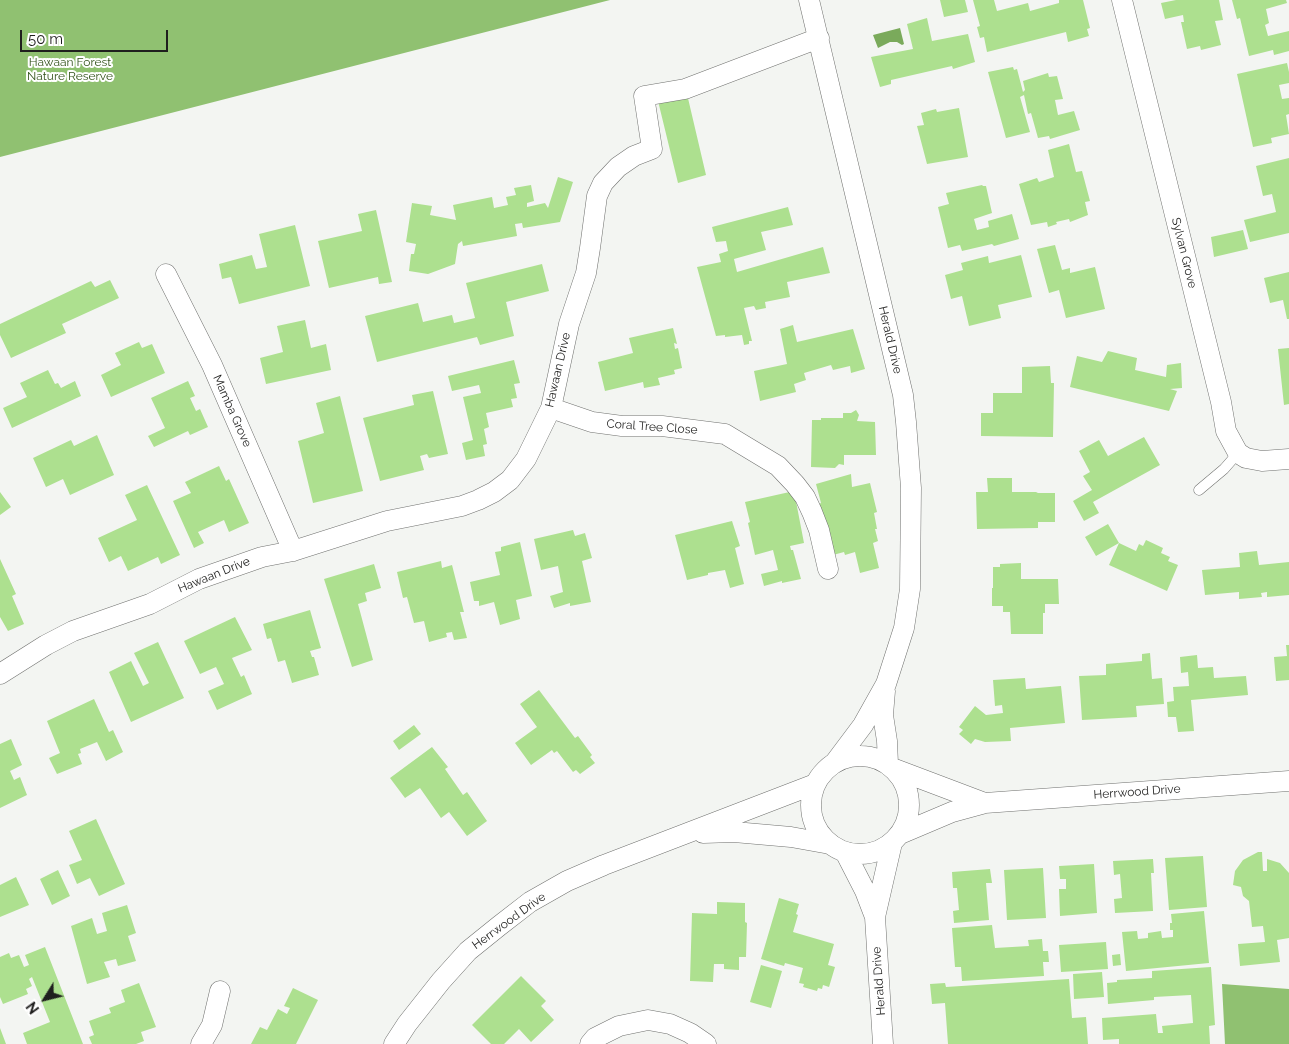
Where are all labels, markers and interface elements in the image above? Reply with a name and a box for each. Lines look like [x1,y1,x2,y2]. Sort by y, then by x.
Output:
scale bar [22,20,170,52]
text: 50 m [28,30,63,48]
park label: Hawaan Forest Nature Reserve [27,55,113,83]
street label: Sylvan Grove [1168,216,1200,290]
street label: Herald Drive [875,305,905,375]
street label: Hawaan Drive [542,331,574,409]
street label: Mamba Grove [210,373,254,449]
street label: Coral Tree Close [606,417,698,437]
street label: Hawaan Drive [176,554,252,596]
street label: Herrwood Drive [1093,782,1181,802]
street label: Herrwood Drive [469,890,549,952]
street label: Herald Drive [869,946,889,1016]
north arrow [20,974,70,1024]
text: N [23,999,42,1017]

